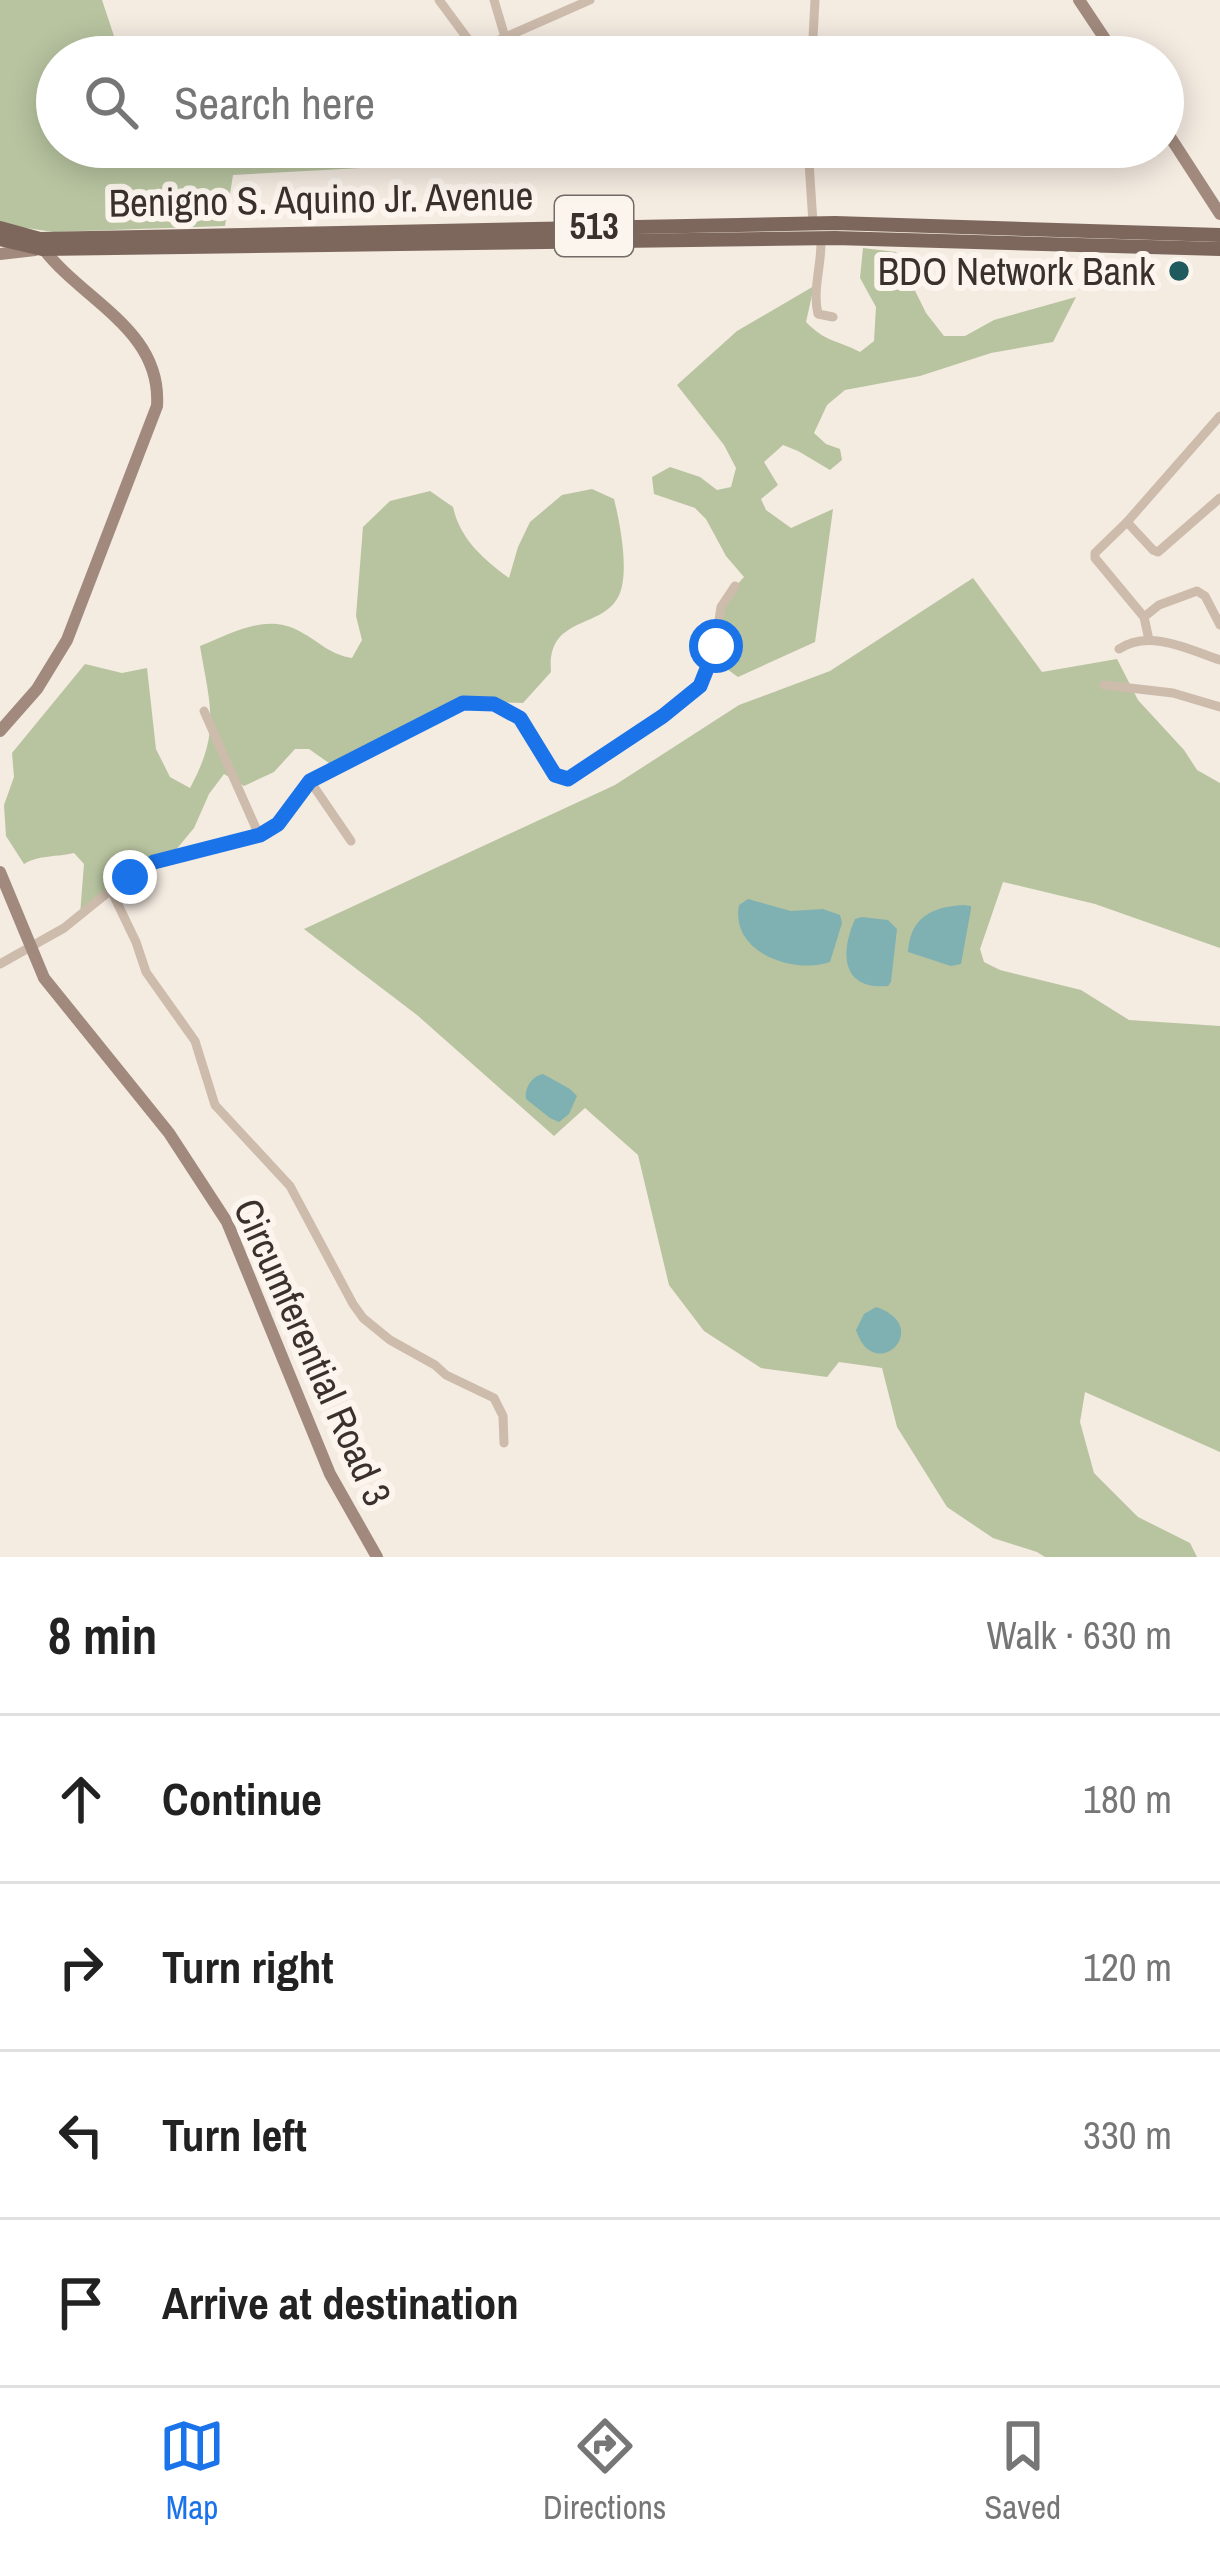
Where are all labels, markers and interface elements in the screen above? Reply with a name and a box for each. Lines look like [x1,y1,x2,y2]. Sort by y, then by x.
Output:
search box [36,36,1184,168]
icon: search [78,69,144,135]
text: Search here [174,72,375,133]
street label: Benigno S. Aquino Jr. Avenue [108,169,534,229]
road number: 513 [555,196,633,256]
place label: BDO Network Bank [878,245,1156,297]
marker: BDO Network Bank [1166,258,1192,284]
route start [689,619,743,673]
route end [103,850,157,904]
street label: Circumferential Road 3 [222,1190,404,1514]
text: 8 min [48,1601,157,1670]
text: Walk · 630 m [987,1609,1172,1661]
icon: ahead [48,1766,114,1832]
text: Continue [162,1768,322,1829]
text: 180 m [1083,1773,1172,1825]
icon: right [48,1934,114,2000]
text: Turn right [162,1936,334,1997]
text: 120 m [1083,1941,1172,1993]
icon: left [48,2102,114,2168]
text: Turn left [162,2104,307,2165]
text: 330 m [1083,2109,1172,2161]
icon: arrive [48,2270,114,2336]
text: Arrive at destination [162,2272,519,2333]
tab: Map [159,2413,225,2529]
tab: Directions [543,2413,666,2529]
tab: Saved [984,2413,1061,2529]

